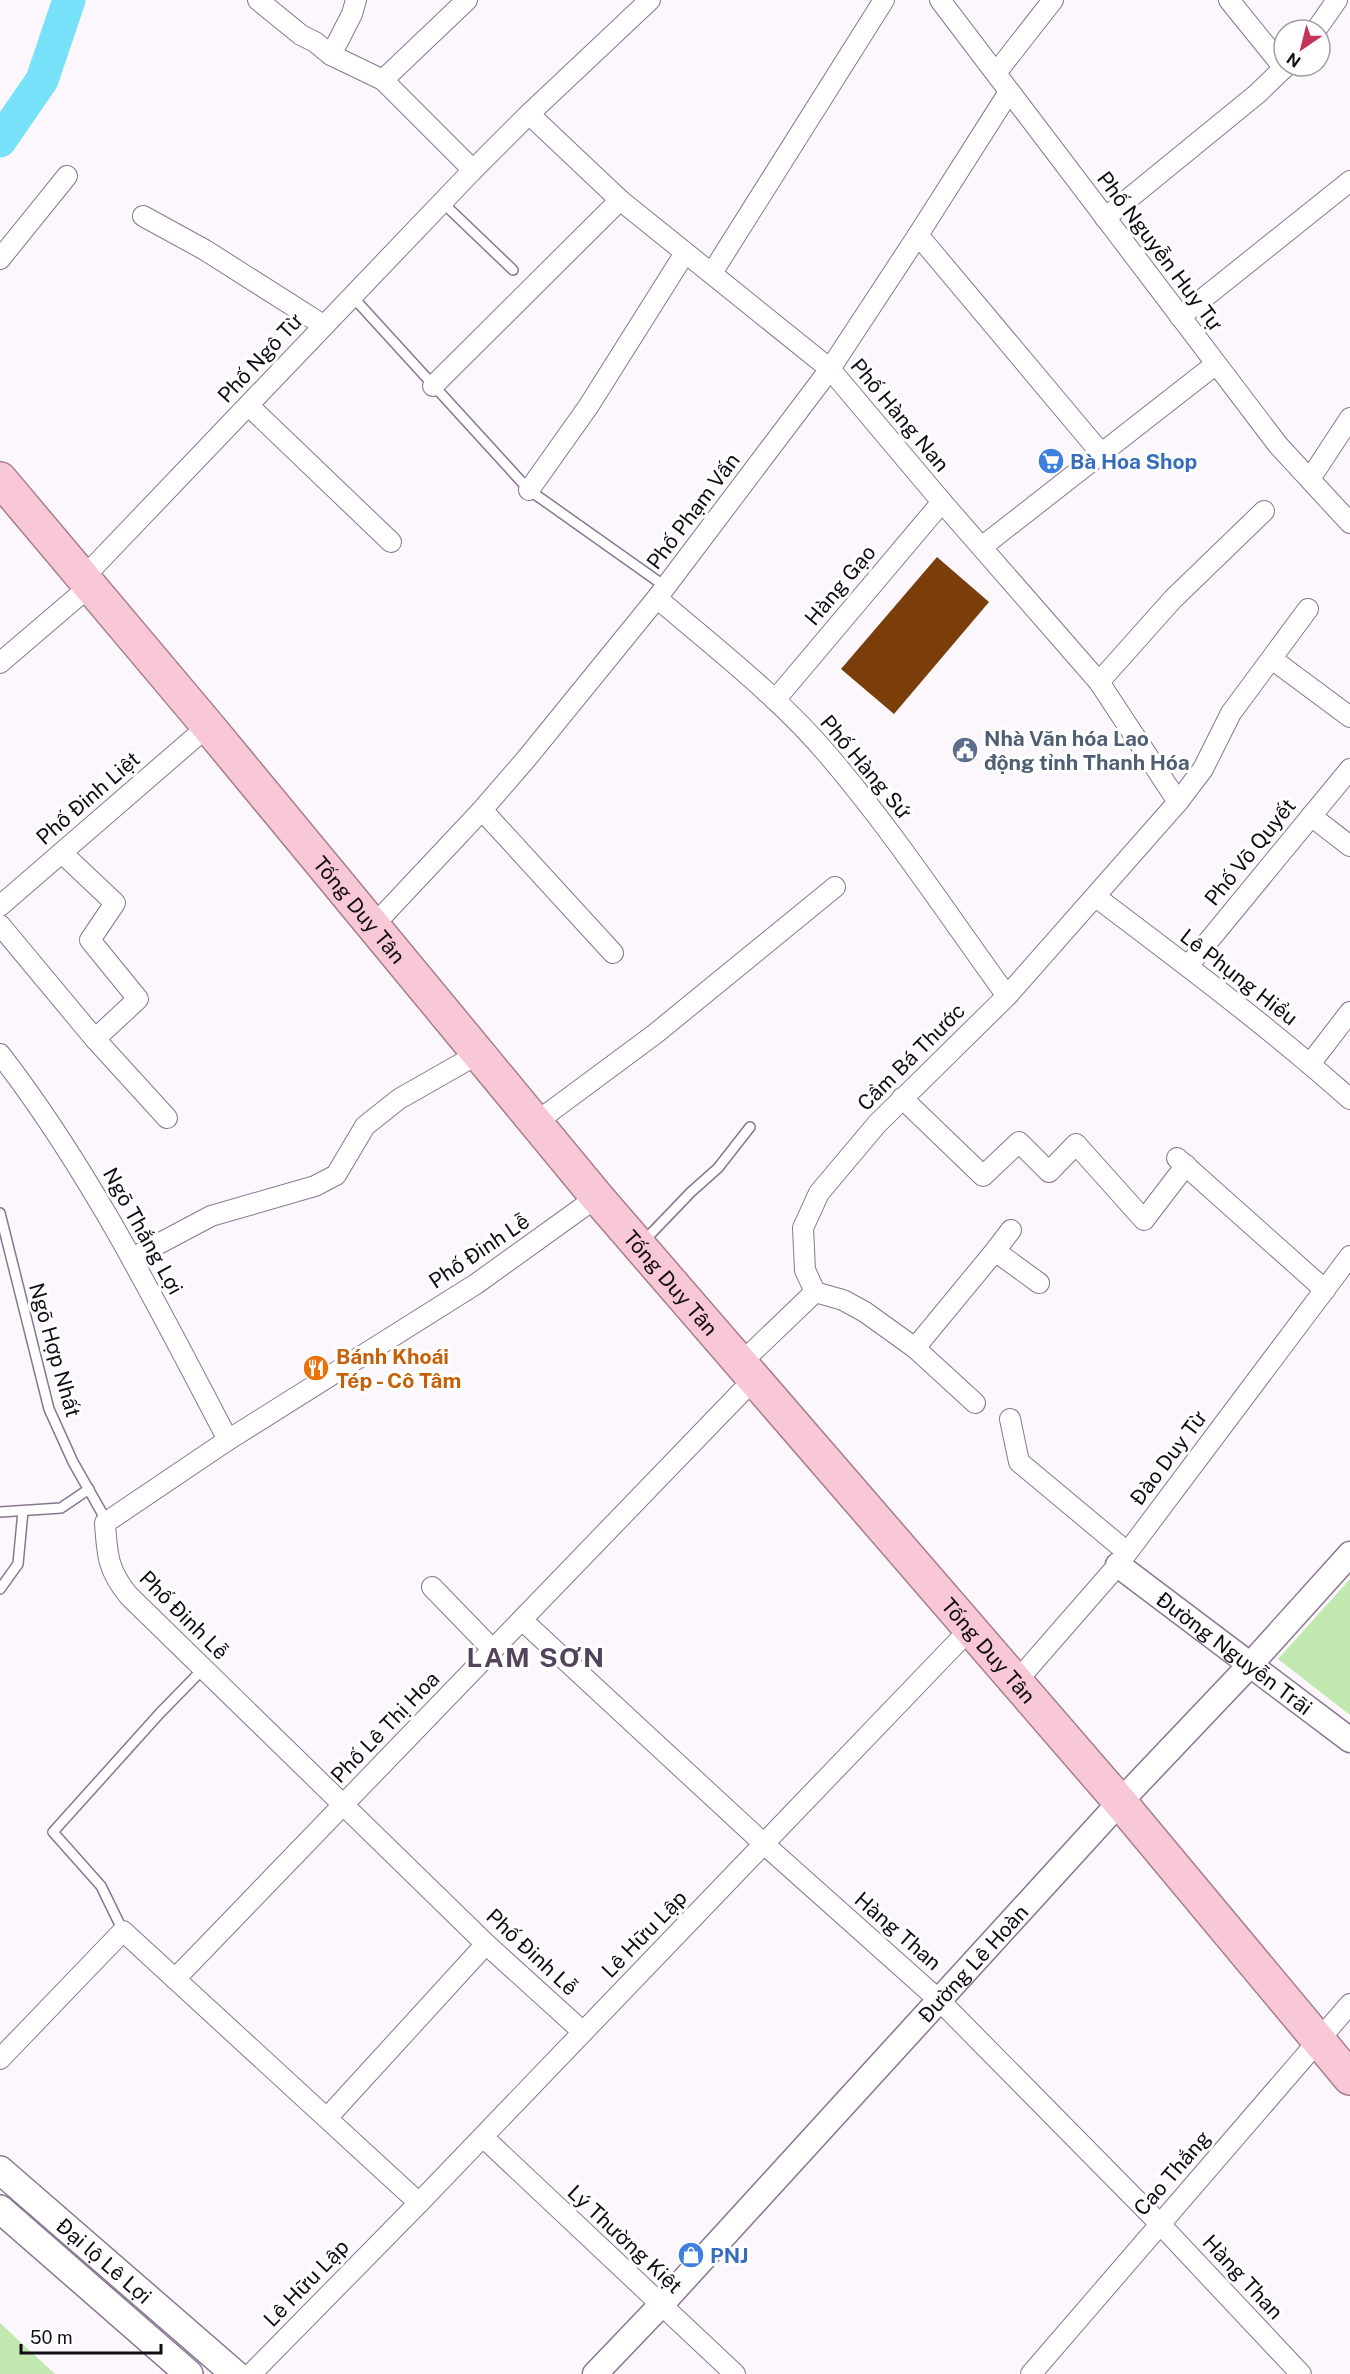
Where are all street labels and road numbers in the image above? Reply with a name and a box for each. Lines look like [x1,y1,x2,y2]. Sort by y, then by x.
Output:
street label: Phố Nguyễn Huy Tự [1092,167,1228,336]
street label: Phố Ngô Từ [212,308,308,408]
street label: Phố Hàng Nan [846,353,954,477]
street label: Phố Phạm Vấn [641,448,745,574]
street label: Hàng Gạo [799,540,881,630]
street label: Phố Hàng Sứ [815,710,917,824]
street label: Phố Đinh Liệt [31,746,145,850]
street label: Phố Võ Quyết [1199,793,1301,911]
street label: Tống Duy Tân [308,851,411,968]
street label: Lê Phụng Hiểu [1175,923,1303,1031]
street label: Cầm Bá Thước [852,998,970,1116]
street label: Ngõ Thắng Lợi [98,1163,188,1299]
street label: Phố Đinh Lễ [424,1208,534,1294]
street label: Tống Duy Tân [619,1225,723,1340]
street label: Ngõ Hợp Nhất [24,1280,86,1420]
street label: Đào Duy Từ [1125,1406,1212,1510]
street label: Phố Đinh Lễ [134,1565,234,1665]
street label: Đường Nguyễn Trãi [1152,1586,1317,1720]
street label: Tống Duy Tân [936,1592,1041,1708]
street label: Phố Lê Thị Hoa [326,1666,444,1788]
street label: Lê Hữu Lập [596,1885,692,1983]
street label: Hàng Than [850,1887,946,1975]
street label: Đường Lê Hoàn [913,1899,1033,2028]
street label: Phố Đinh Lễ [481,1903,583,2001]
street label: Cao Thắng [1128,2126,1216,2220]
street label: Lý Thường Kiệt [563,2180,687,2298]
street label: Đại lộ Lê Lợi [52,2212,157,2308]
street label: Hàng Than [1198,2230,1288,2324]
street label: Lê Hữu Lập [258,2234,354,2332]

